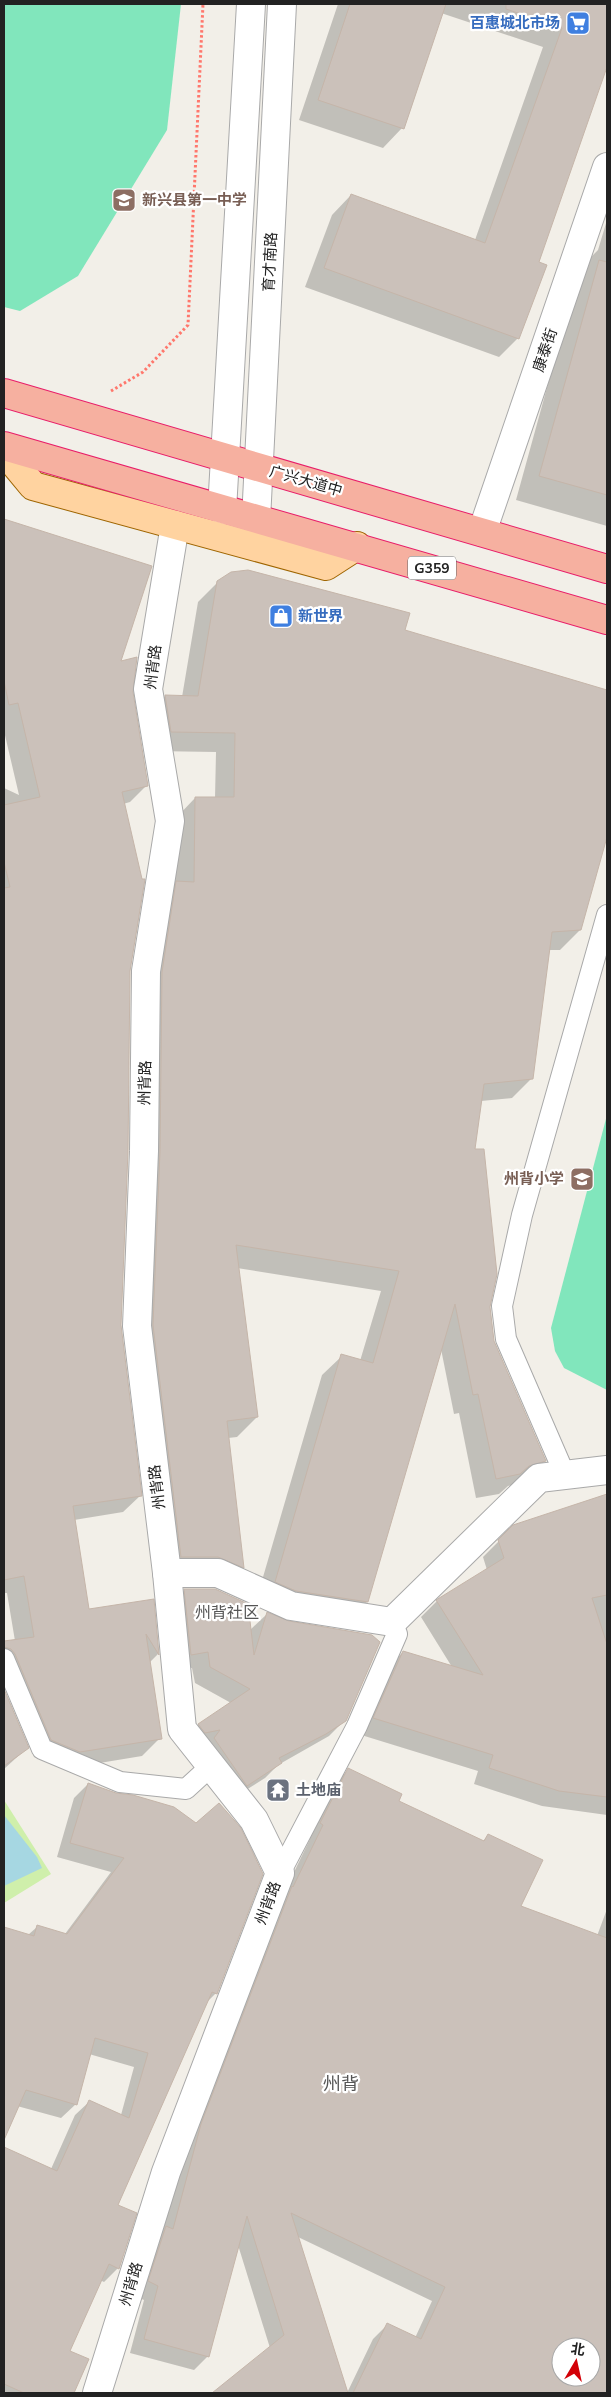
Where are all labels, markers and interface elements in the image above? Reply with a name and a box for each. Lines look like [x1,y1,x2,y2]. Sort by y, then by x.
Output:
supermarket icon: 百惠城北市场 [565,10,591,36]
place label: 百惠城北市场 [470,13,560,33]
school or university icon: 新兴县第一中学 [111,187,137,213]
place label: 新兴县第一中学 [142,190,247,210]
street label: 育才南路 [258,232,282,292]
street label: 康泰街 [528,325,562,375]
street label: 广兴大道中 [267,461,345,501]
road number: G359 [408,556,456,580]
shop icon: 新世界 [268,603,294,629]
place label: 新世界 [298,606,343,626]
street label: 州背路 [140,643,166,691]
street label: 州背路 [135,1060,155,1106]
school or university icon: 州背小学 [569,1166,595,1192]
place label: 州背小学 [504,1169,564,1189]
street label: 州背路 [144,1463,170,1511]
district label: 州背社区 [195,1602,259,1624]
temple icon: 土地庙 [265,1777,291,1803]
place label: 土地庙 [296,1780,341,1800]
street label: 州背路 [251,1878,285,1928]
district label: 州背 [323,2072,359,2096]
street label: 州背路 [115,2260,147,2308]
north arrow [551,2337,601,2387]
text: 北 [570,2339,586,2360]

